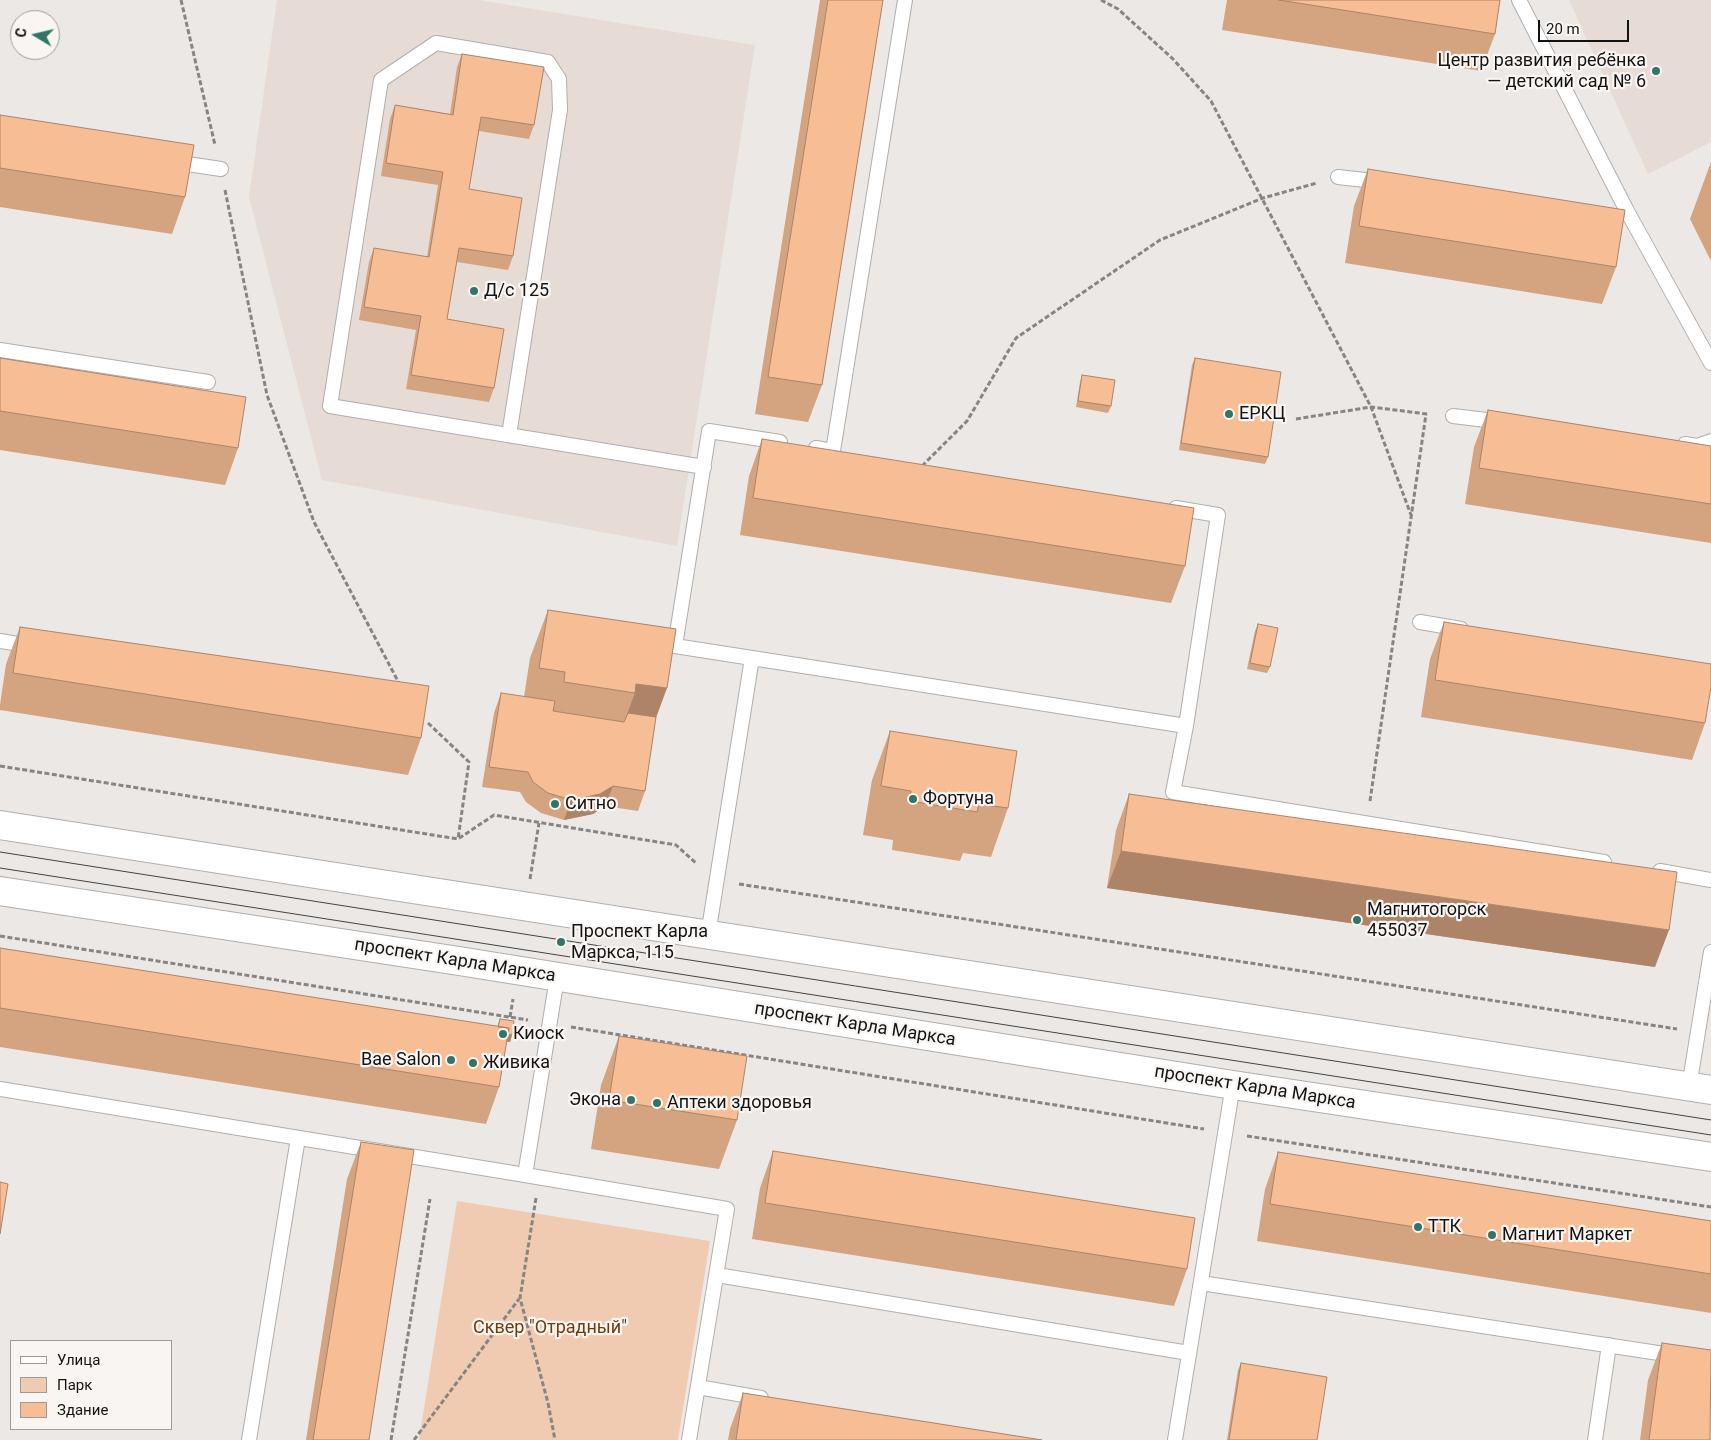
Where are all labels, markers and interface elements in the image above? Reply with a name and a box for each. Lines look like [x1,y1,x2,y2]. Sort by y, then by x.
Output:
north arrow [10,10,60,60]
scale bar [1541,10,1632,42]
text: 20 m [1546,20,1580,38]
text: С [13,27,30,39]
place label: Центр развития ребёнка — детский сад № 6 [1438,50,1646,92]
marker: Центр развития ребёнка — детский сад № 6 [1650,65,1662,77]
place label: Д/с 125 [484,280,549,302]
marker: Д/с 125 [468,285,480,297]
place label: ЕРКЦ [1239,403,1285,425]
marker: ЕРКЦ [1223,408,1235,420]
place label: Фортуна [923,788,994,810]
place label: Ситно [565,793,616,815]
marker: Фортуна [907,793,919,805]
marker: Ситно [549,798,561,810]
place label: Магнитогорск 455037 [1367,899,1486,942]
marker: Магнитогорск 455037 [1351,914,1363,926]
place label: Проспект Карла Маркса, 115 [571,921,708,964]
street label: проспект Карла Маркса [353,934,557,988]
marker: Проспект Карла Маркса, 115 [555,936,567,948]
street label: проспект Карла Маркса [753,998,957,1052]
place label: Киоск [513,1023,564,1045]
marker: Киоск [497,1028,509,1040]
place label: Bae Salon [361,1049,441,1071]
place label: Живика [483,1052,550,1074]
marker: Bae Salon [445,1054,457,1066]
marker: Живика [467,1057,479,1069]
street label: проспект Карла Маркса [1153,1061,1357,1115]
place label: Экона [569,1089,621,1111]
place label: Аптеки здоровья [667,1092,812,1114]
marker: Экона [625,1094,637,1106]
marker: Аптеки здоровья [651,1097,663,1109]
place label: ТТК [1428,1216,1461,1238]
marker: ТТК [1412,1221,1424,1233]
place label: Магнит Маркет [1502,1224,1632,1246]
marker: Магнит Маркет [1486,1229,1498,1241]
park label: Сквер "Отрадный" [473,1317,627,1339]
legend [10,1340,172,1430]
text: Улица [57,1351,100,1369]
text: Парк [57,1376,92,1394]
text: Здание [57,1401,108,1419]

